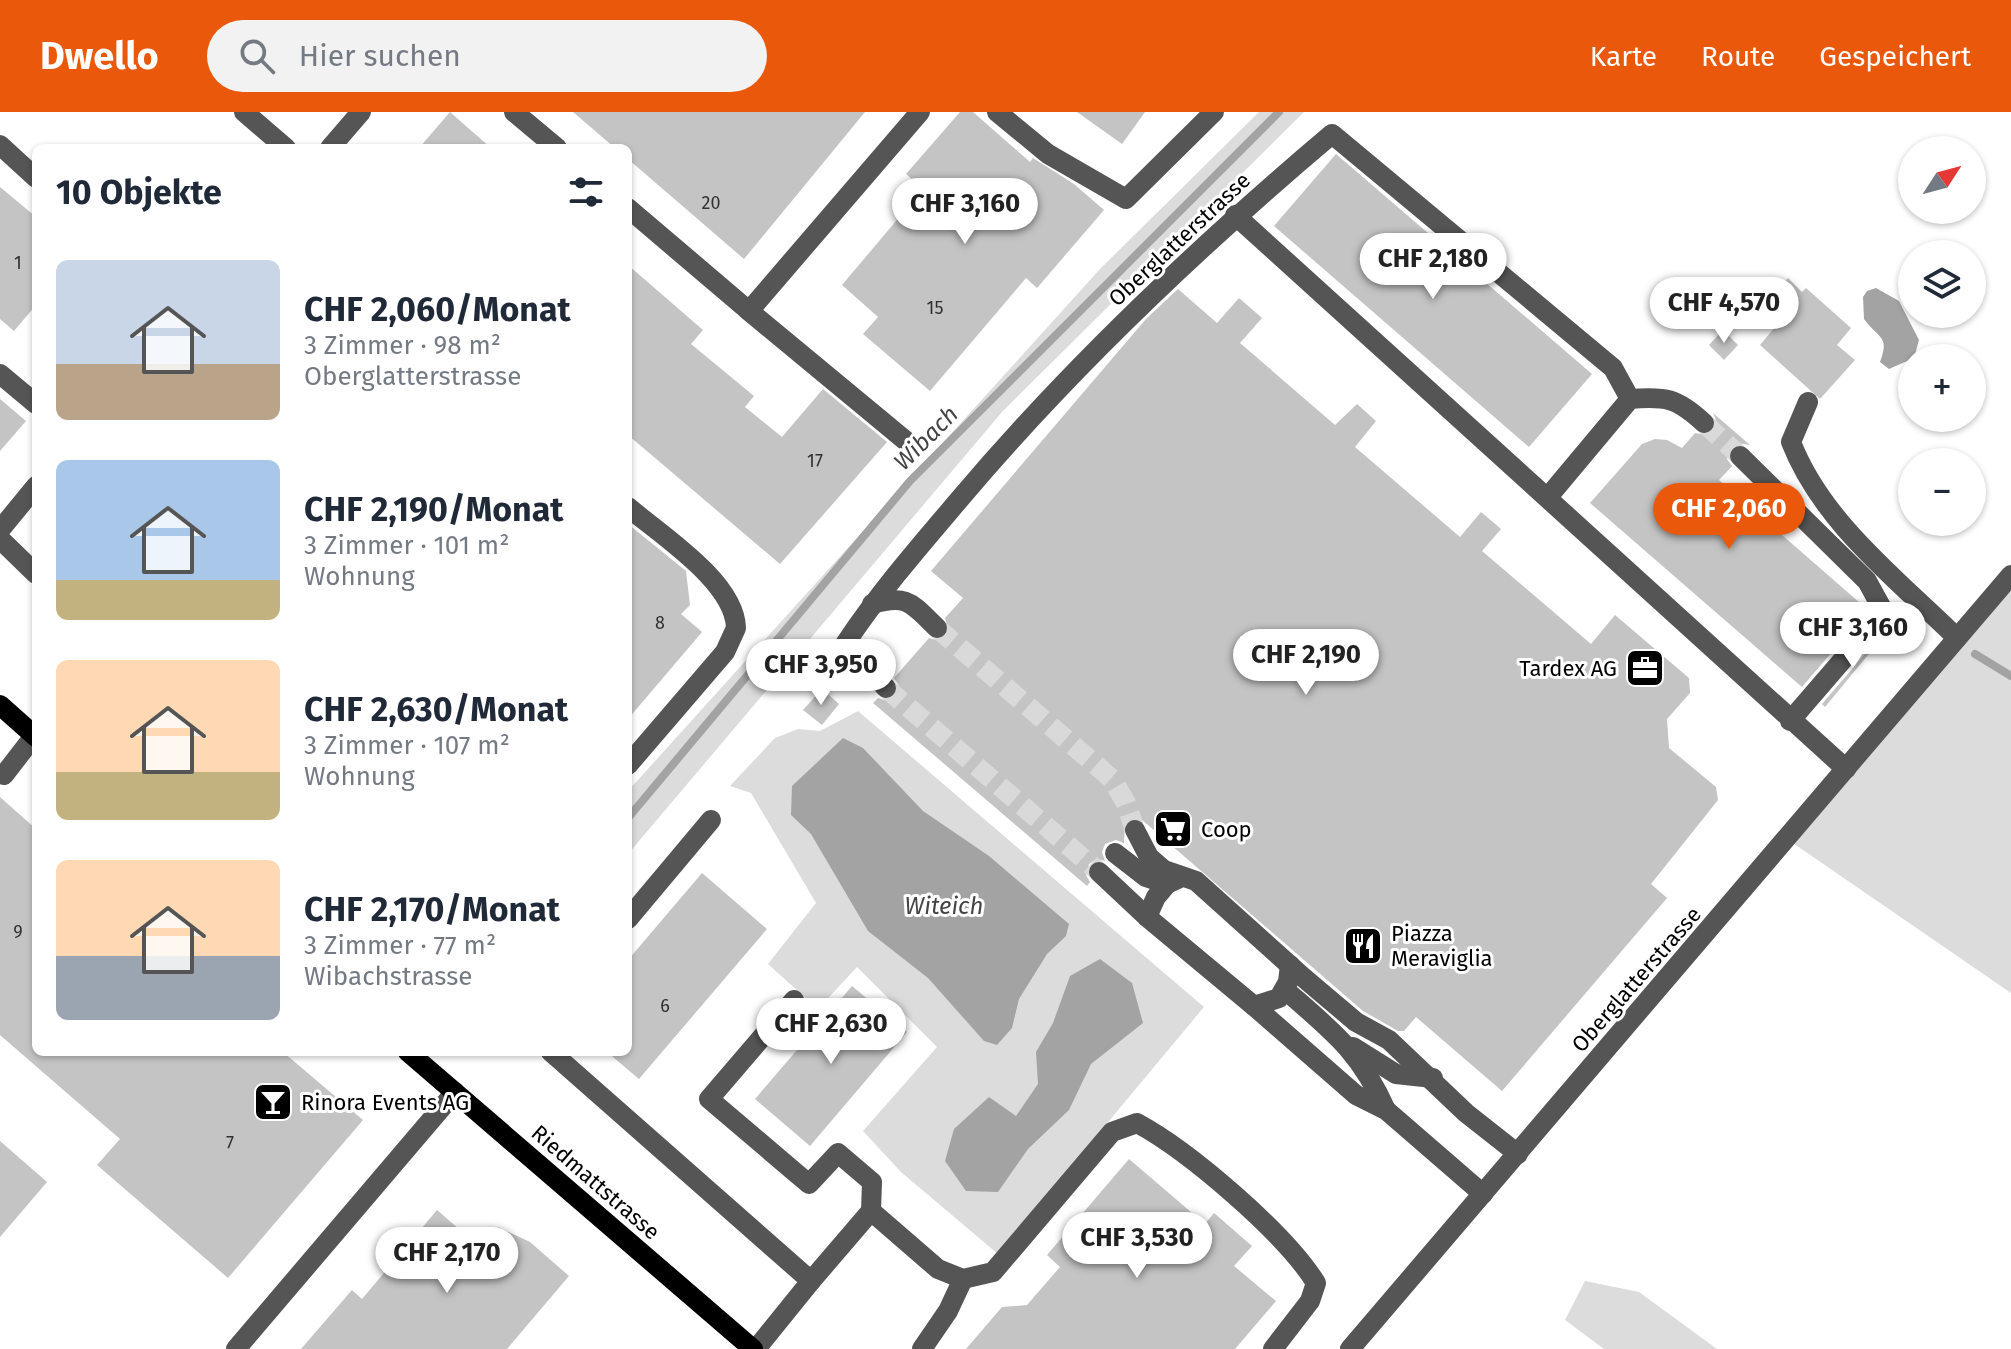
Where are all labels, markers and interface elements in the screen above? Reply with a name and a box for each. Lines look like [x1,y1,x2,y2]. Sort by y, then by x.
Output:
search box [207,20,767,92]
text: Dwello [40,33,159,79]
icon: search [235,34,279,78]
text: Hier suchen [299,38,461,74]
text: Karte [1590,40,1657,73]
text: Route [1701,40,1775,73]
text: Gespeichert [1819,40,1971,73]
north arrow [1898,136,1986,224]
map controls [1898,136,1986,536]
street label: Oberglatterstrasse [1103,167,1256,312]
icon: filters [564,170,608,214]
text: 10 Objekte [56,172,222,213]
pin: CHF 3,160 [873,178,1057,246]
text: CHF 3,160 [910,188,1020,219]
house number: 20 [702,192,720,214]
pin: CHF 2,180 [1341,233,1525,301]
button: layers [1898,240,1986,328]
text: CHF 2,180 [1378,243,1488,274]
house number: 1 [14,252,22,274]
pin: CHF 4,570 [1632,277,1816,345]
text: CHF 4,570 [1668,287,1780,318]
text: CHF 2,060/Monat [304,289,571,330]
icon: home [120,292,216,388]
house number: 15 [927,297,943,319]
text: 3 Zimmer · 98 m² [304,330,501,361]
button: + [1898,344,1986,432]
text: Oberglatterstrasse [304,361,521,392]
water label: Wibach [888,400,964,476]
button: − [1898,448,1986,536]
house number: 17 [807,450,823,472]
pin: CHF 2,060 [1637,483,1821,551]
text: CHF 2,190/Monat [304,489,564,530]
icon: home [120,492,216,588]
text: CHF 2,060 [1671,493,1787,524]
text: 3 Zimmer · 101 m² [304,530,509,561]
text: Wohnung [304,561,415,592]
pin: CHF 3,160 [1761,602,1945,670]
house number: 8 [655,612,665,634]
text: CHF 3,160 [1798,612,1908,643]
pin: CHF 2,190 [1214,629,1398,697]
pin: CHF 3,950 [729,639,913,707]
text: CHF 2,190 [1251,639,1361,670]
office icon: Tardex AG [1624,647,1666,689]
text: CHF 3,950 [764,649,878,680]
place label: Tardex AG [1519,655,1617,682]
text: CHF 2,630/Monat [304,689,568,730]
icon: home [120,692,216,788]
text: 3 Zimmer · 107 m² [304,730,510,761]
text: Wohnung [304,761,415,792]
supermarket icon: Coop [1152,808,1194,850]
place label: Coop [1201,816,1252,843]
text: CHF 2,170/Monat [304,889,560,930]
icon: home [120,892,216,988]
water label: Witeich [905,892,983,920]
street label: Oberglatterstrasse [1566,901,1707,1058]
place label: Piazza Meraviglia [1391,920,1493,972]
house number: 9 [13,921,23,943]
restaurant icon: Piazza Meraviglia [1342,925,1384,967]
text: 3 Zimmer · 77 m² [304,930,496,961]
text: Wibachstrasse [304,961,473,992]
house number: 6 [660,995,670,1017]
pin: CHF 2,630 [739,998,923,1066]
text: CHF 2,630 [774,1008,888,1039]
bar icon: Rinora Events AG [252,1081,294,1123]
place label: Rinora Events AG [301,1089,469,1116]
street label: Riedmattstrasse [526,1119,665,1246]
house number: 7 [226,1132,234,1154]
pin: CHF 3,530 [1045,1212,1229,1280]
text: CHF 3,530 [1080,1222,1194,1253]
pin: CHF 2,170 [355,1227,539,1295]
text: CHF 2,170 [393,1237,501,1268]

